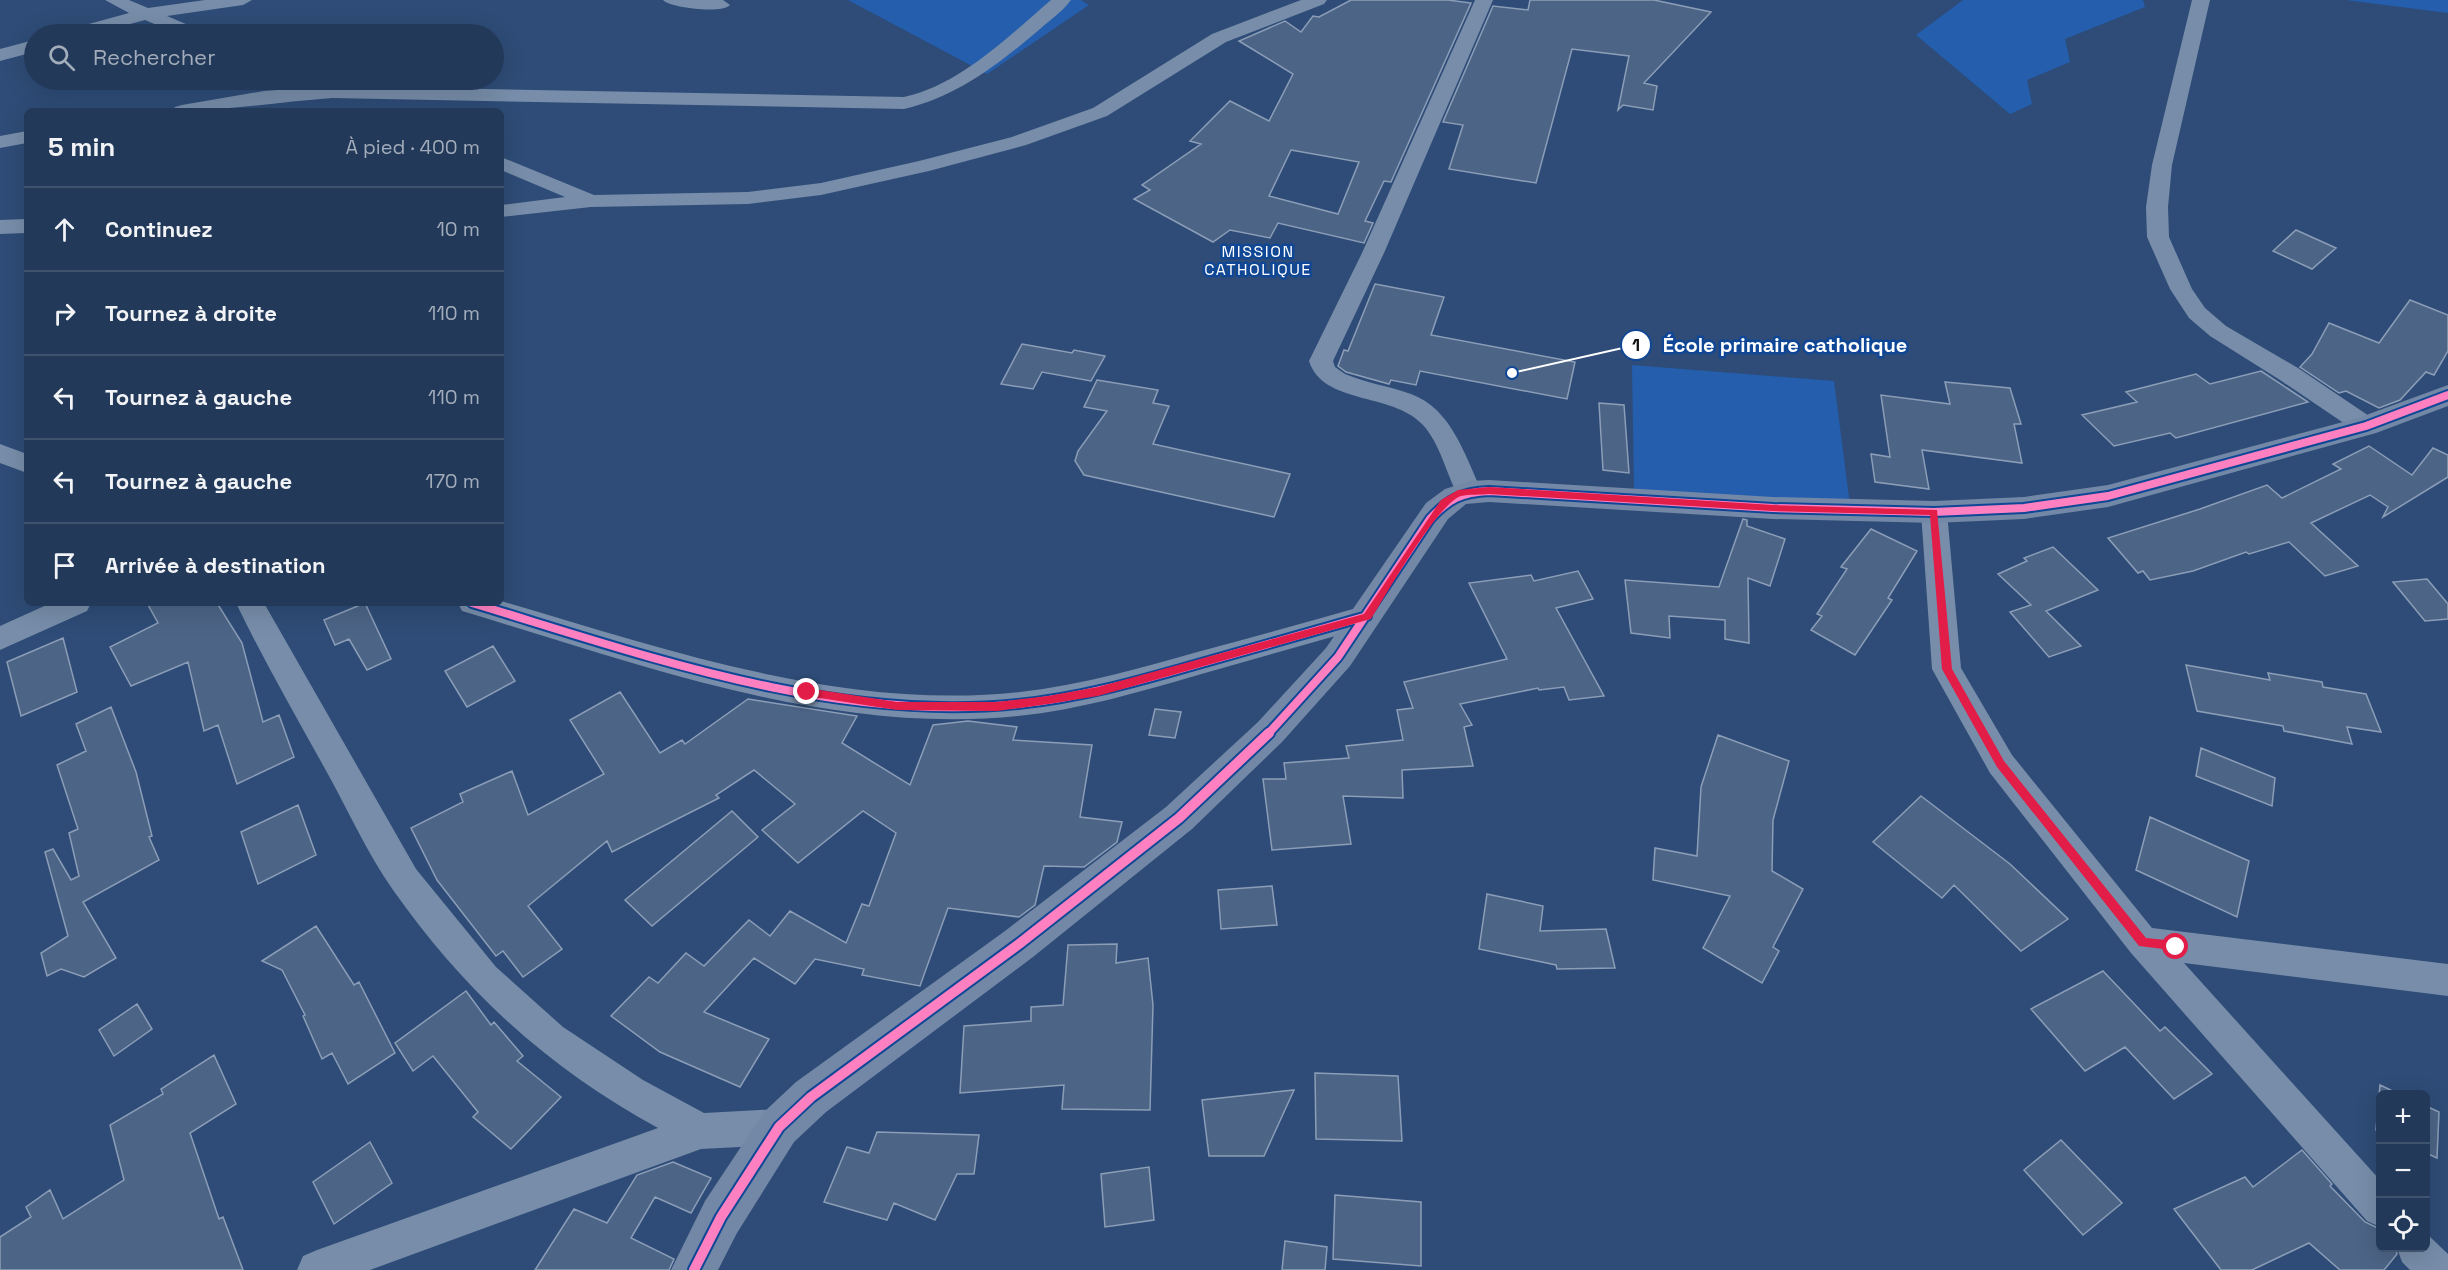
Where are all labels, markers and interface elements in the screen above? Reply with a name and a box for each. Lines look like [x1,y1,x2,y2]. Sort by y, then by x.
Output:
search box [24,24,504,90]
icon: search [45,41,78,74]
text: Rechercher [93,43,215,71]
text: 5 min [48,130,115,164]
text: À pied · 400 m [346,134,480,160]
icon: ahead [48,213,81,246]
text: Continuez [105,215,213,243]
text: 10 m [436,216,480,242]
district label: MISSION CATHOLIQUE [1204,241,1312,280]
icon: right [48,297,81,330]
text: Tournez à droite [105,299,277,327]
text: 110 m [428,300,480,326]
callout: École primaire catholique [1621,326,1920,364]
text: École primaire catholique [1663,332,1907,358]
text: 1 [1632,333,1640,356]
icon: left [48,381,81,414]
text: Tournez à gauche [105,383,292,411]
text: 110 m [428,384,480,410]
icon: left [48,465,81,498]
text: Tournez à gauche [105,467,292,495]
text: 170 m [425,468,480,494]
icon: arrive [48,549,81,582]
text: Arrivée à destination [105,551,326,579]
route end [793,678,819,704]
route start [2162,933,2188,959]
map controls [2376,1090,2430,1252]
button: + [2376,1090,2430,1144]
button: − [2376,1144,2430,1198]
button: locate [2376,1198,2430,1252]

